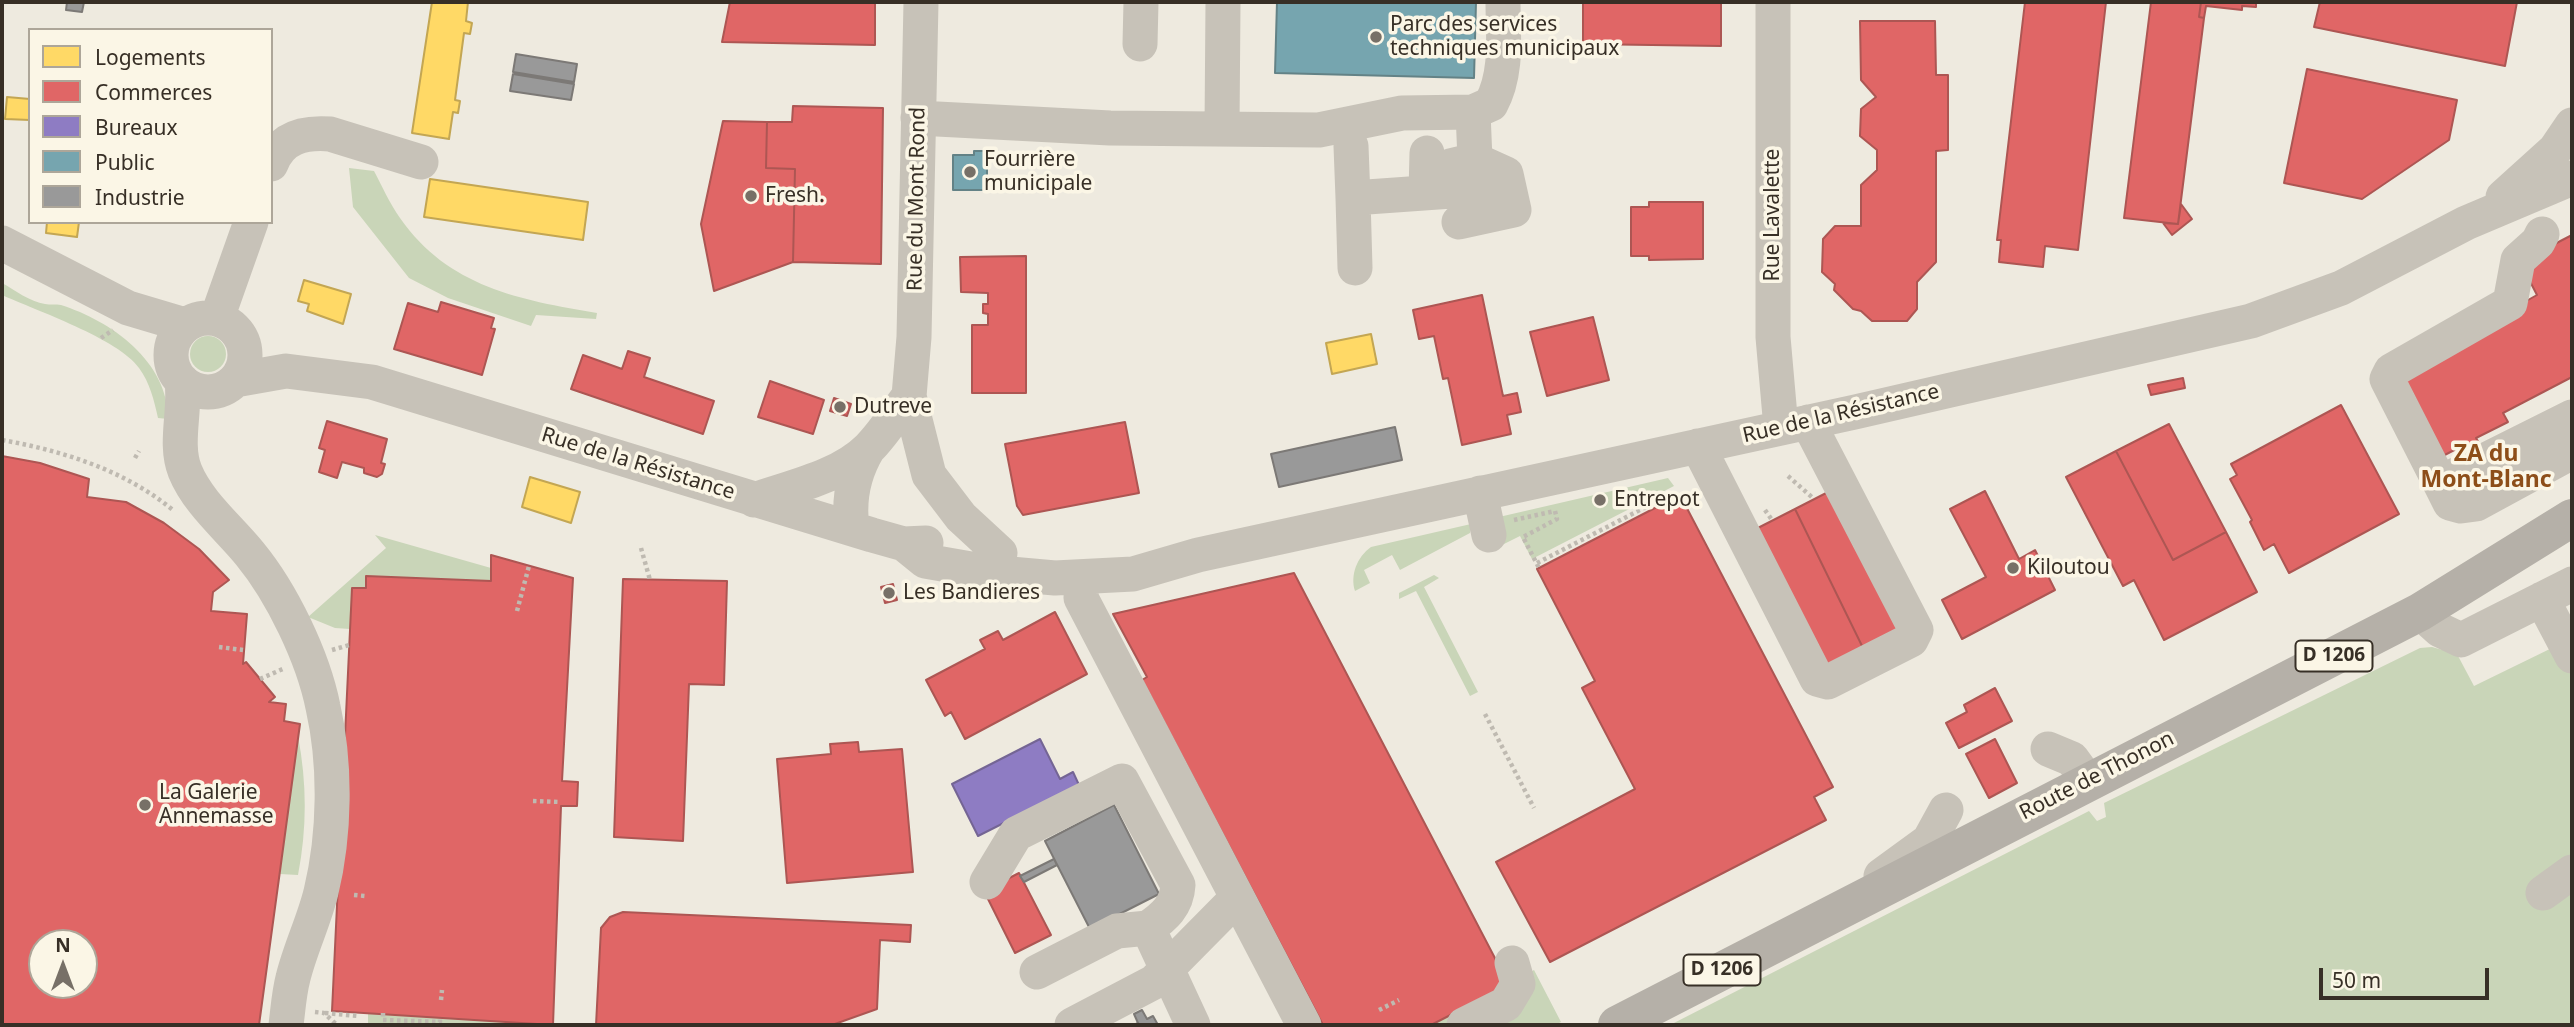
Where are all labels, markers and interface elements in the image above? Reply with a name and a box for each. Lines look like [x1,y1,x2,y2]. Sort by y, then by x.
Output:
place label: Parc des services techniques municipaux [1390,12,1619,62]
legend [28,28,273,224]
marker: Parc des services techniques municipaux [1368,29,1384,45]
text: Logements [95,43,206,71]
text: Commerces [95,78,212,106]
street label: Rue du Mont Rond [903,107,931,291]
text: Bureaux [95,113,178,141]
place label: Fourrière municipale [984,147,1092,197]
text: Public [95,148,155,176]
street label: Rue Lavalette [1760,149,1786,281]
marker: Fourrière municipale [962,164,978,180]
text: Industrie [95,183,185,211]
place label: Fresh. [765,183,825,209]
marker: Fresh. [743,188,759,204]
street label: Rue de la Résistance [1740,379,1942,449]
place label: Dutreve [854,394,932,420]
marker: Dutreve [832,399,848,415]
street label: Rue de la Résistance [538,423,738,505]
district label: ZA du Mont-Blanc [2420,440,2552,494]
place label: Entrepot [1614,487,1700,513]
marker: Entrepot [1592,492,1608,508]
place label: Kiloutou [2027,555,2110,581]
marker: Kiloutou [2005,560,2021,576]
place label: Les Bandieres [903,580,1040,606]
marker: Les Bandieres [881,585,897,601]
road number: D 1206 [2296,640,2372,671]
street label: Route de Thonon [2016,726,2178,826]
place label: La Galerie Annemasse [159,780,274,830]
marker: La Galerie Annemasse [137,797,153,813]
north arrow [28,929,98,999]
text: N [55,932,71,958]
road number: D 1206 [1684,954,1760,986]
scale bar [2322,954,2492,998]
text: 50 m [2332,966,2381,994]

